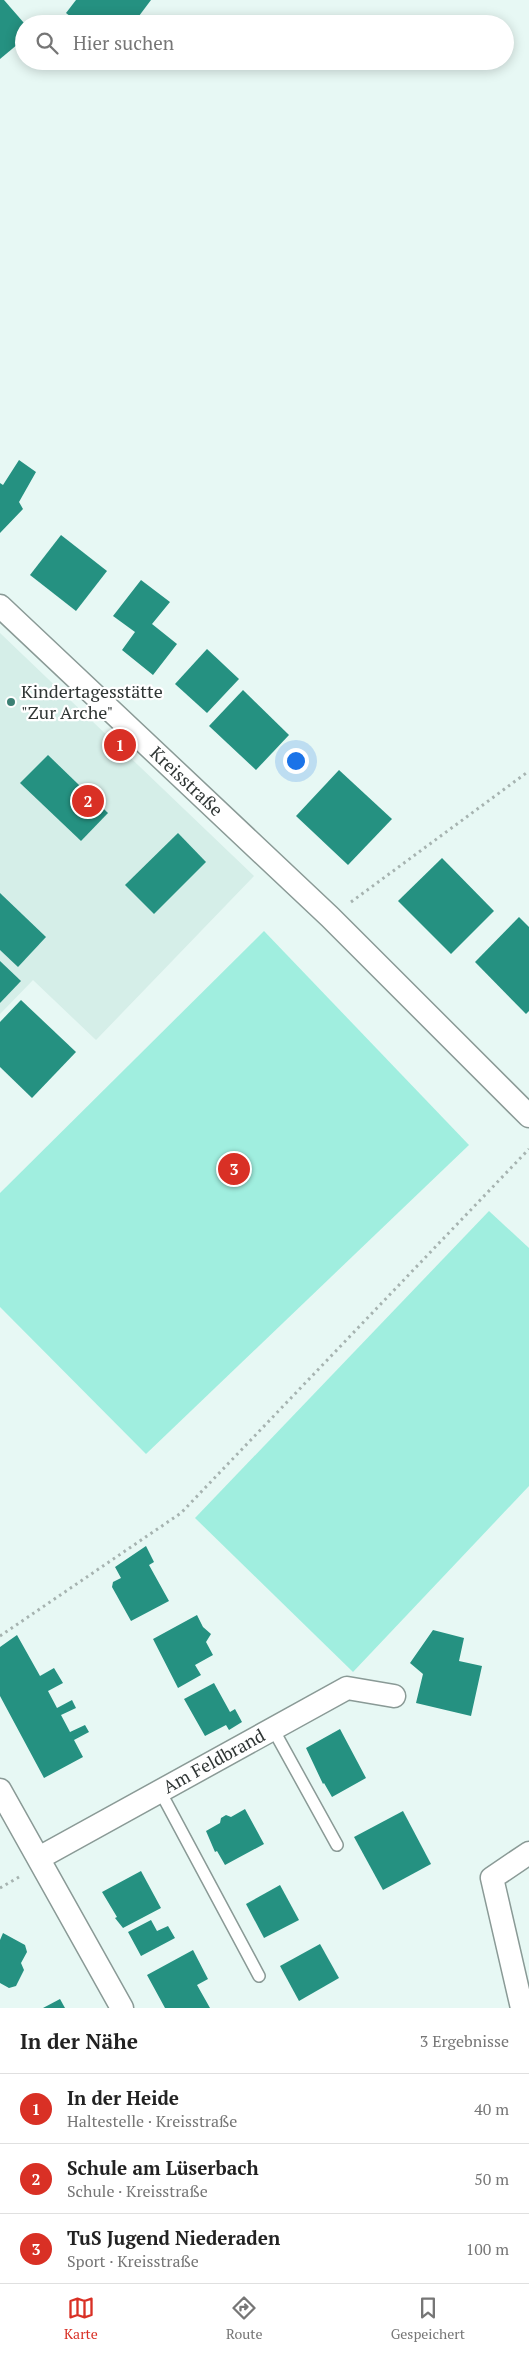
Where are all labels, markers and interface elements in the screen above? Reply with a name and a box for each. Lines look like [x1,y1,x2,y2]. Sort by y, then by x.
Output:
search box [15,15,514,70]
icon: search [33,29,61,57]
text: Hier suchen [73,30,174,55]
place label: Kindertagesstätte "Zur Arche" [21,679,163,724]
marker: Kindertagesstätte "Zur Arche" [5,696,17,708]
pin: 1 [104,726,136,764]
street label: Kreisstraße [145,741,229,821]
your location [283,748,309,774]
pin: 2 [72,782,104,820]
pin: 3 [218,1150,250,1188]
street label: Am Feldbrand [158,1723,269,1798]
text: In der Nähe [20,2027,138,2055]
text: 3 Ergebnisse [420,2030,509,2052]
text: In der Heide [67,2085,179,2110]
text: 1 [31,2098,41,2120]
text: 40 m [474,2098,509,2120]
text: Haltestelle · Kreisstraße [67,2110,237,2132]
text: Schule am Lüserbach [67,2155,259,2180]
text: 2 [31,2168,41,2190]
text: 50 m [474,2168,509,2190]
text: Schule · Kreisstraße [67,2180,208,2202]
text: TuS Jugend Niederaden [67,2225,280,2250]
text: 3 [31,2238,41,2260]
text: 100 m [466,2238,509,2260]
text: Sport · Kreisstraße [67,2250,199,2272]
tab: Karte [64,2294,98,2343]
tab: Route [226,2294,263,2343]
tab: Gespeichert [391,2294,465,2343]

